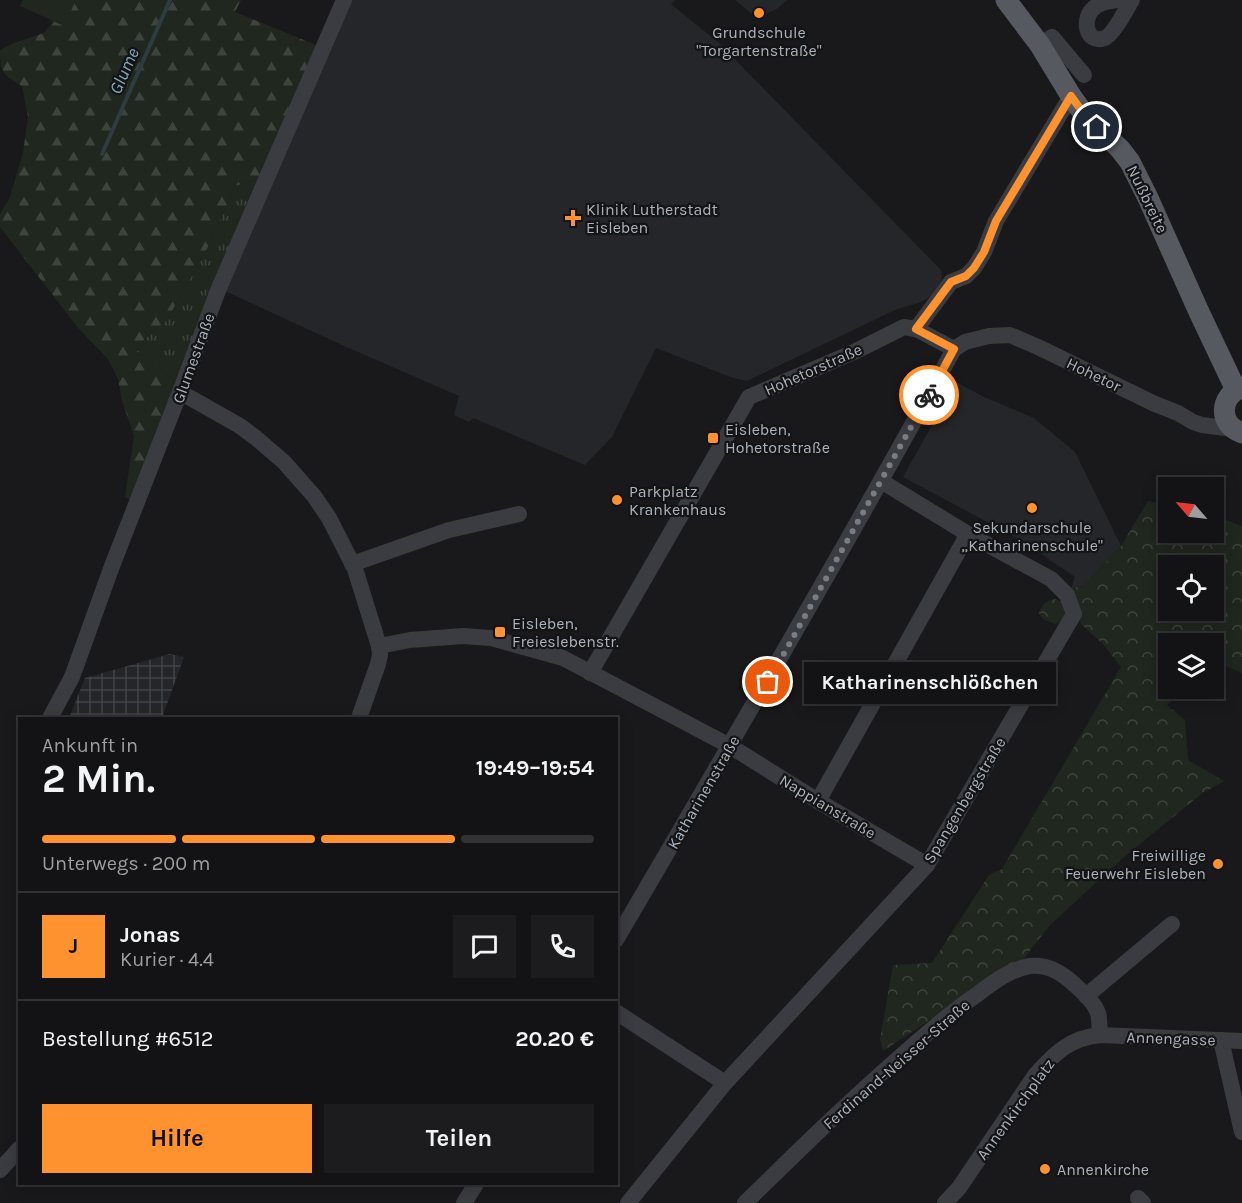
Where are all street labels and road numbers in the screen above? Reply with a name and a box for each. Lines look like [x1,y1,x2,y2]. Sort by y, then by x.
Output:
street label: Nußbreite [1123,162,1172,236]
street label: Glumestraße [168,310,219,406]
street label: Hohetorstraße [761,339,865,399]
street label: Hohetor [1064,353,1124,396]
street label: Katharinenstraße [663,732,744,852]
street label: Spangenbergstraße [919,734,1010,867]
street label: Nappianstraße [776,770,879,843]
street label: Ferdinand-Neisser-Straße [819,996,973,1133]
street label: Annengasse [1126,1027,1216,1050]
street label: Annenkirchplatz [972,1055,1058,1163]

